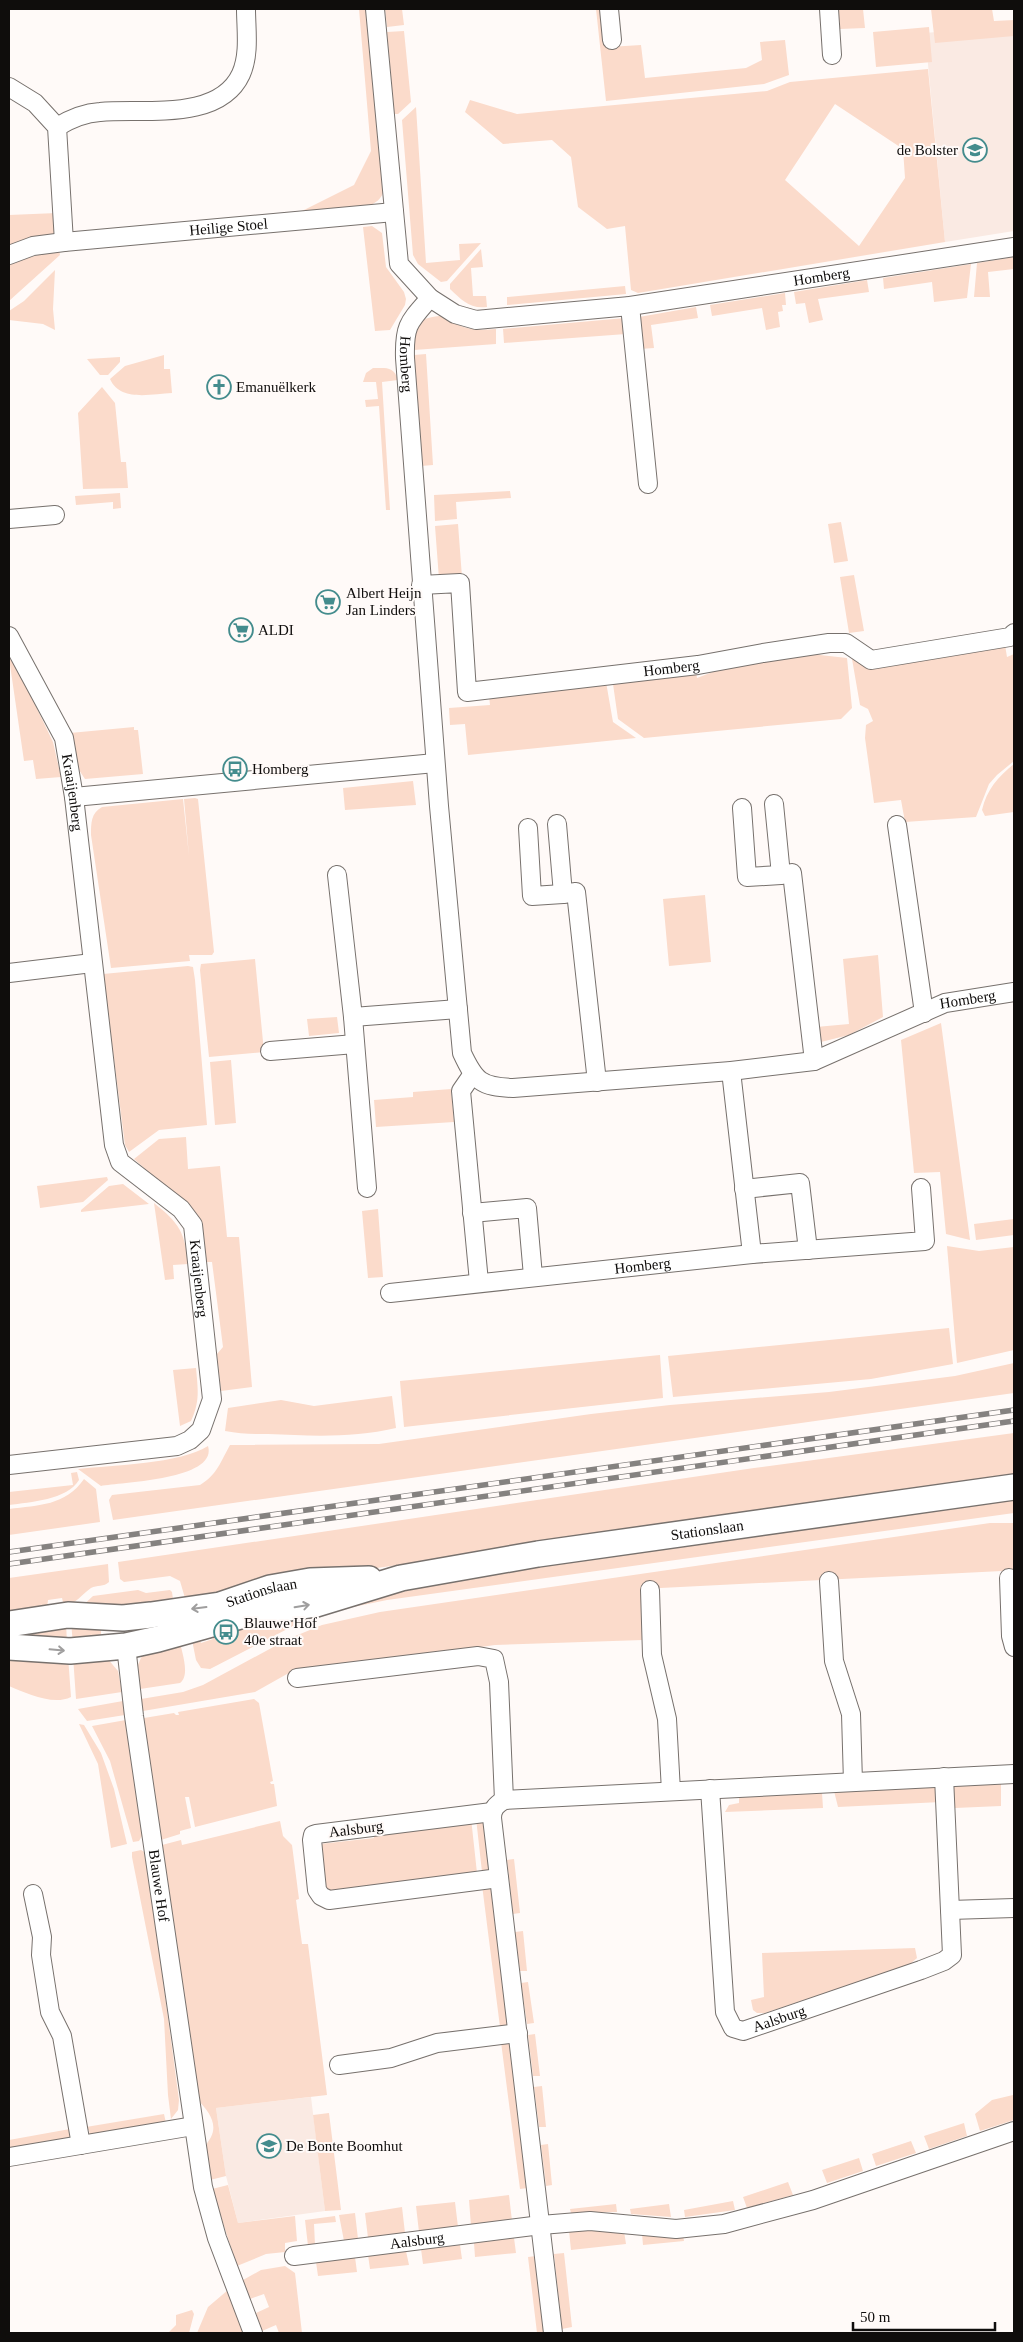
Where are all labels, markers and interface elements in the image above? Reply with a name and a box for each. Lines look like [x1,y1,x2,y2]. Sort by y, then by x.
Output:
school or university icon: de Bolster [962,137,988,163]
place label: de Bolster [897,142,958,158]
street label: Heilige Stoel [188,216,268,239]
street label: Homberg [792,264,851,289]
street label: Homberg [397,335,416,393]
church icon: Emanuëlkerk [206,374,232,400]
place label: Emanuëlkerk [236,379,316,395]
place label: Albert Heijn Jan Linders [346,585,422,618]
supermarket icon: Albert Heijn Jan Linders [315,589,341,615]
supermarket icon: ALDI [228,617,254,643]
place label: ALDI [258,622,294,638]
street label: Homberg [642,657,701,679]
street label: Kraaijenberg [59,752,86,833]
bus stop icon: Homberg [222,756,248,782]
place label: Homberg [252,761,309,777]
street label: Homberg [939,987,997,1012]
street label: Kraaijenberg [187,1239,211,1319]
street label: Homberg [614,1255,672,1277]
street label: Stationslaan [670,1517,745,1543]
street label: Stationslaan [224,1575,299,1610]
one-way arrow [294,1601,310,1611]
one-way arrow [191,1603,207,1613]
place label: Blauwe Hof 40e straat [244,1615,317,1648]
bus stop icon: Blauwe Hof 40e straat [213,1619,239,1645]
one-way arrow [49,1646,65,1655]
street label: Aalsburg [328,1818,385,1840]
street label: Blauwe Hof [146,1848,172,1923]
street label: Aalsburg [751,2002,808,2035]
school or university icon: De Bonte Boomhut [256,2133,282,2159]
place label: De Bonte Boomhut [286,2138,403,2154]
street label: Aalsburg [389,2229,446,2252]
scale bar [853,2300,996,2332]
text: 50 m [860,2309,891,2325]

